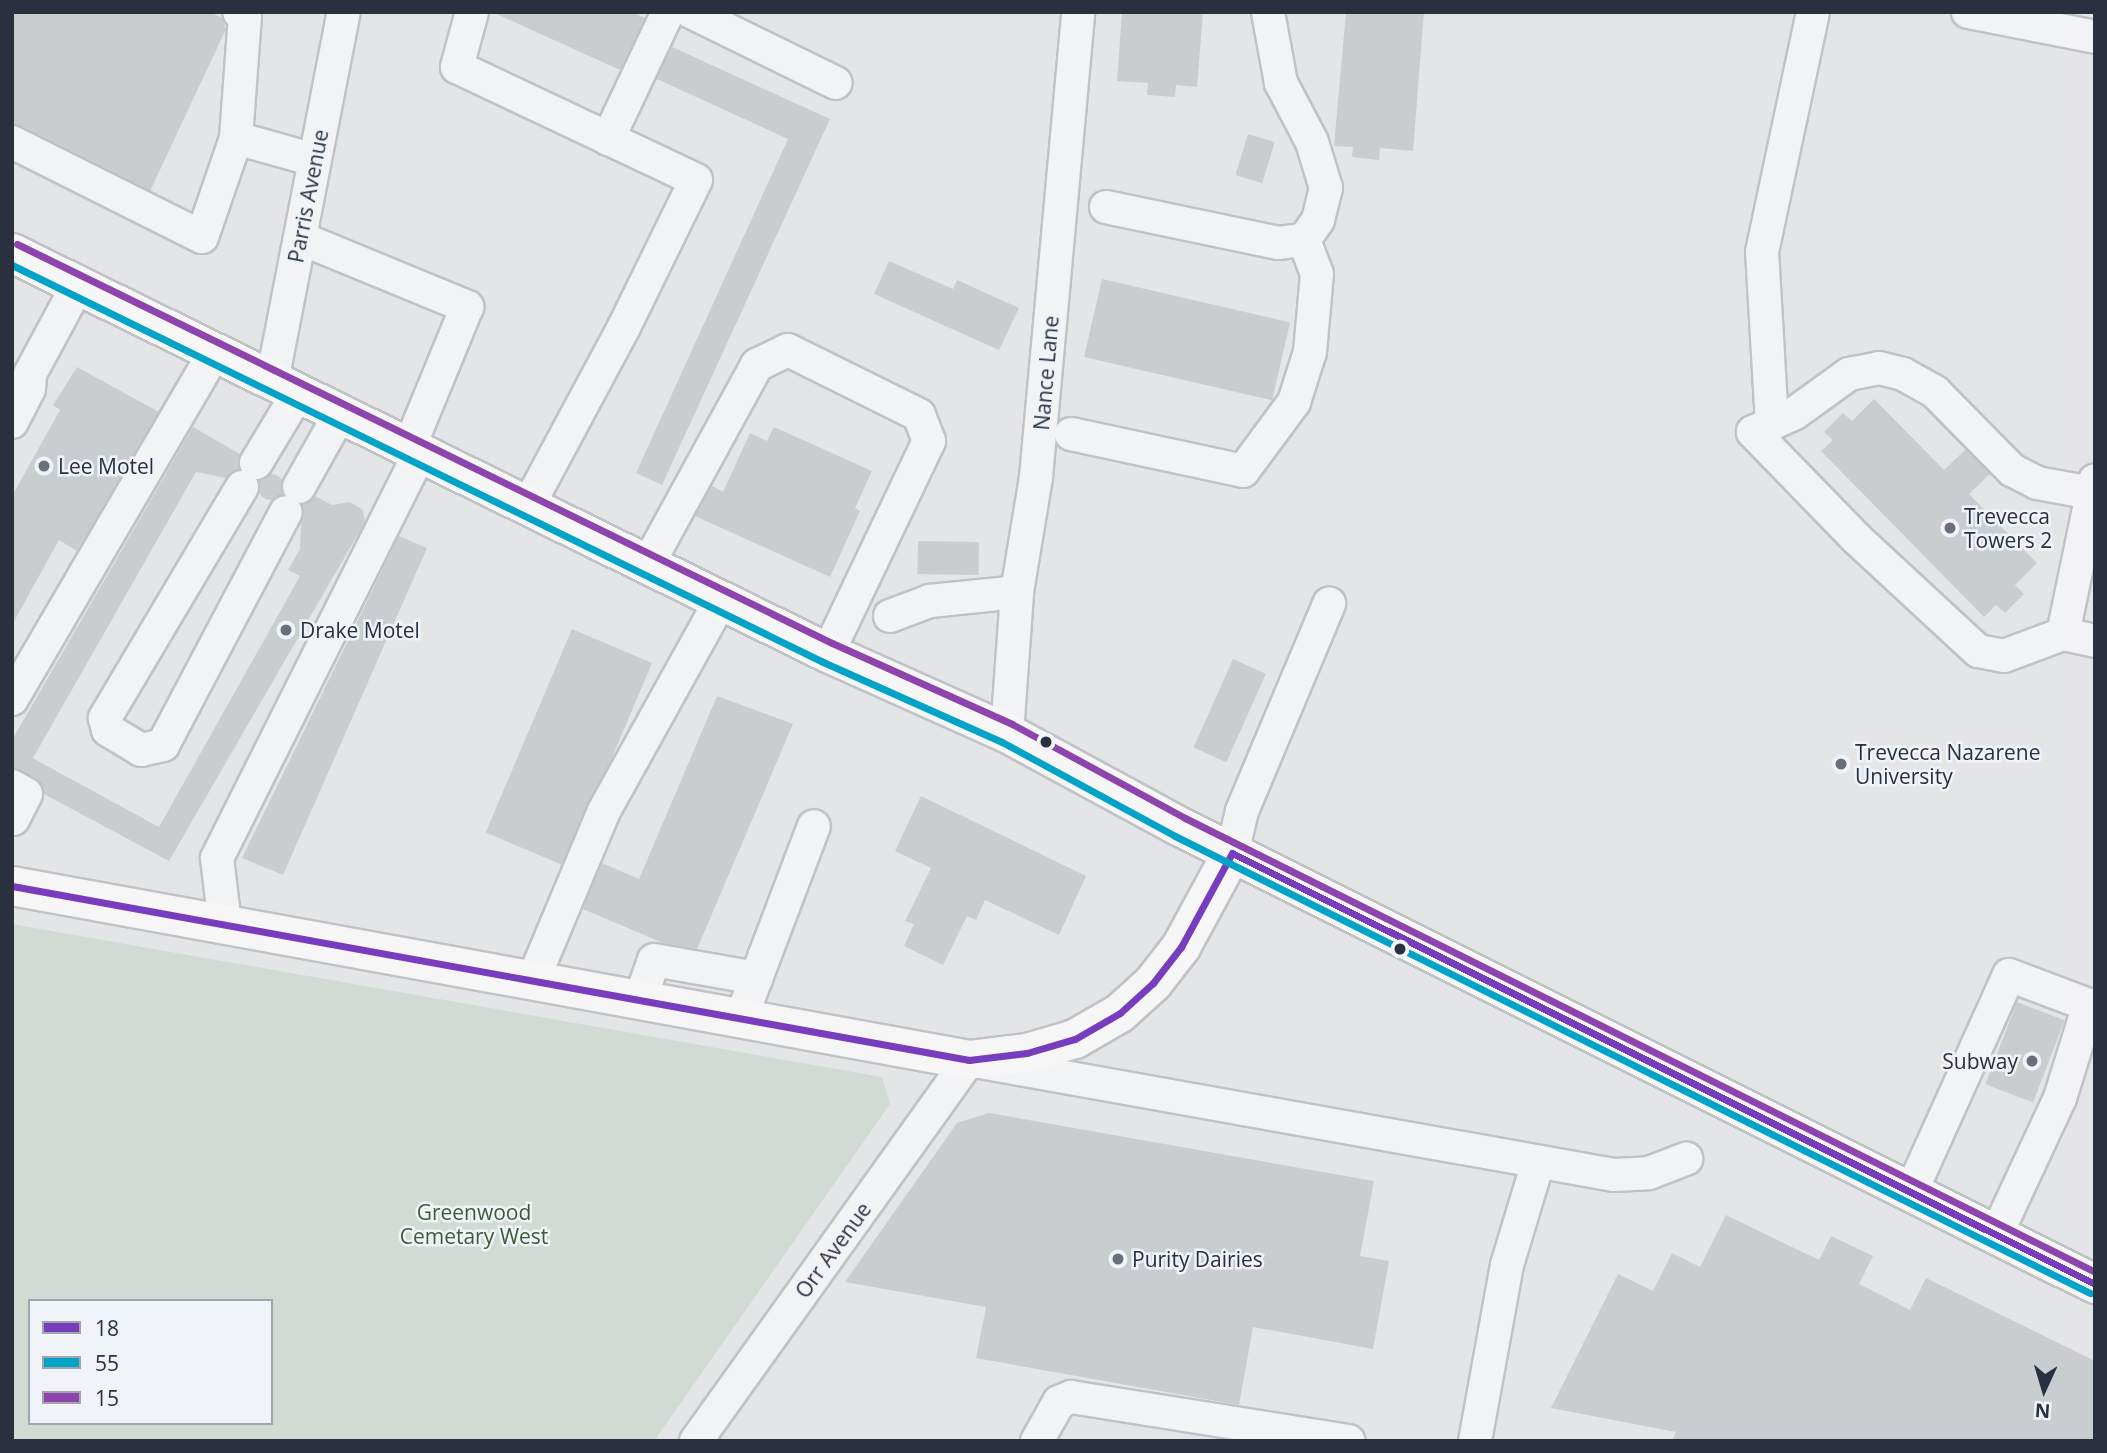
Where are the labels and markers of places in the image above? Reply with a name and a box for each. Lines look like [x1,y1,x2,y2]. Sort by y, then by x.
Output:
place label: Lee Motel [58,453,154,479]
marker: Lee Motel [36,458,52,474]
place label: Trevecca Towers 2 [1964,503,2052,553]
marker: Trevecca Towers 2 [1942,520,1958,536]
place label: Drake Motel [300,617,420,643]
marker: Drake Motel [278,622,294,638]
unlabelled marker [1039,735,1053,749]
place label: Trevecca Nazarene University [1855,739,2041,789]
marker: Trevecca Nazarene University [1833,756,1849,772]
unlabelled marker [1393,942,1407,956]
place label: Subway [1942,1048,2018,1074]
marker: Subway [2024,1053,2040,1069]
place label: Purity Dairies [1132,1246,1263,1272]
marker: Purity Dairies [1110,1251,1126,1267]

